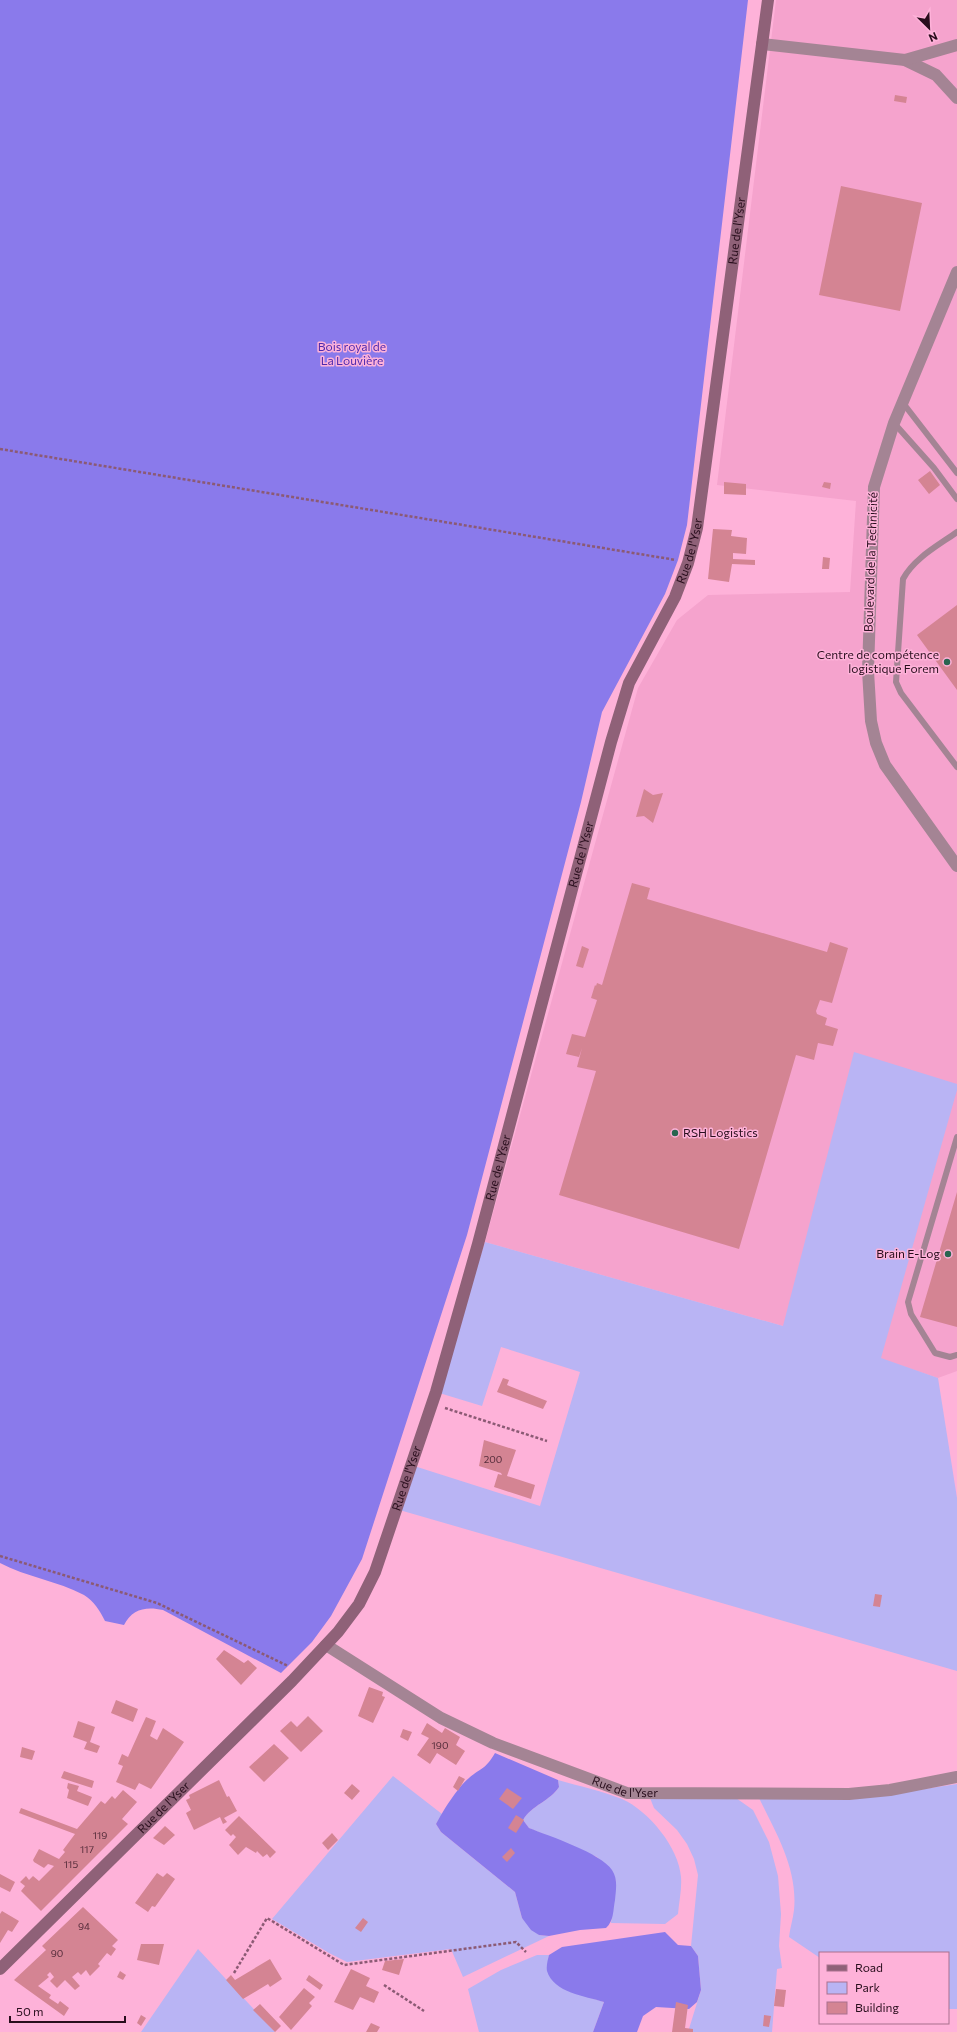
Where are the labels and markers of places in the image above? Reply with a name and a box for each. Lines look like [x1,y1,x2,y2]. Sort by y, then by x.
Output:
place label: Centre de compétence logistique Forem [817,647,939,675]
marker: Centre de compétence logistique Forem [942,657,952,667]
place label: RSH Logistics [683,1125,758,1139]
marker: RSH Logistics [670,1128,680,1138]
place label: Brain E-Log [876,1246,940,1260]
marker: Brain E-Log [943,1249,953,1259]

